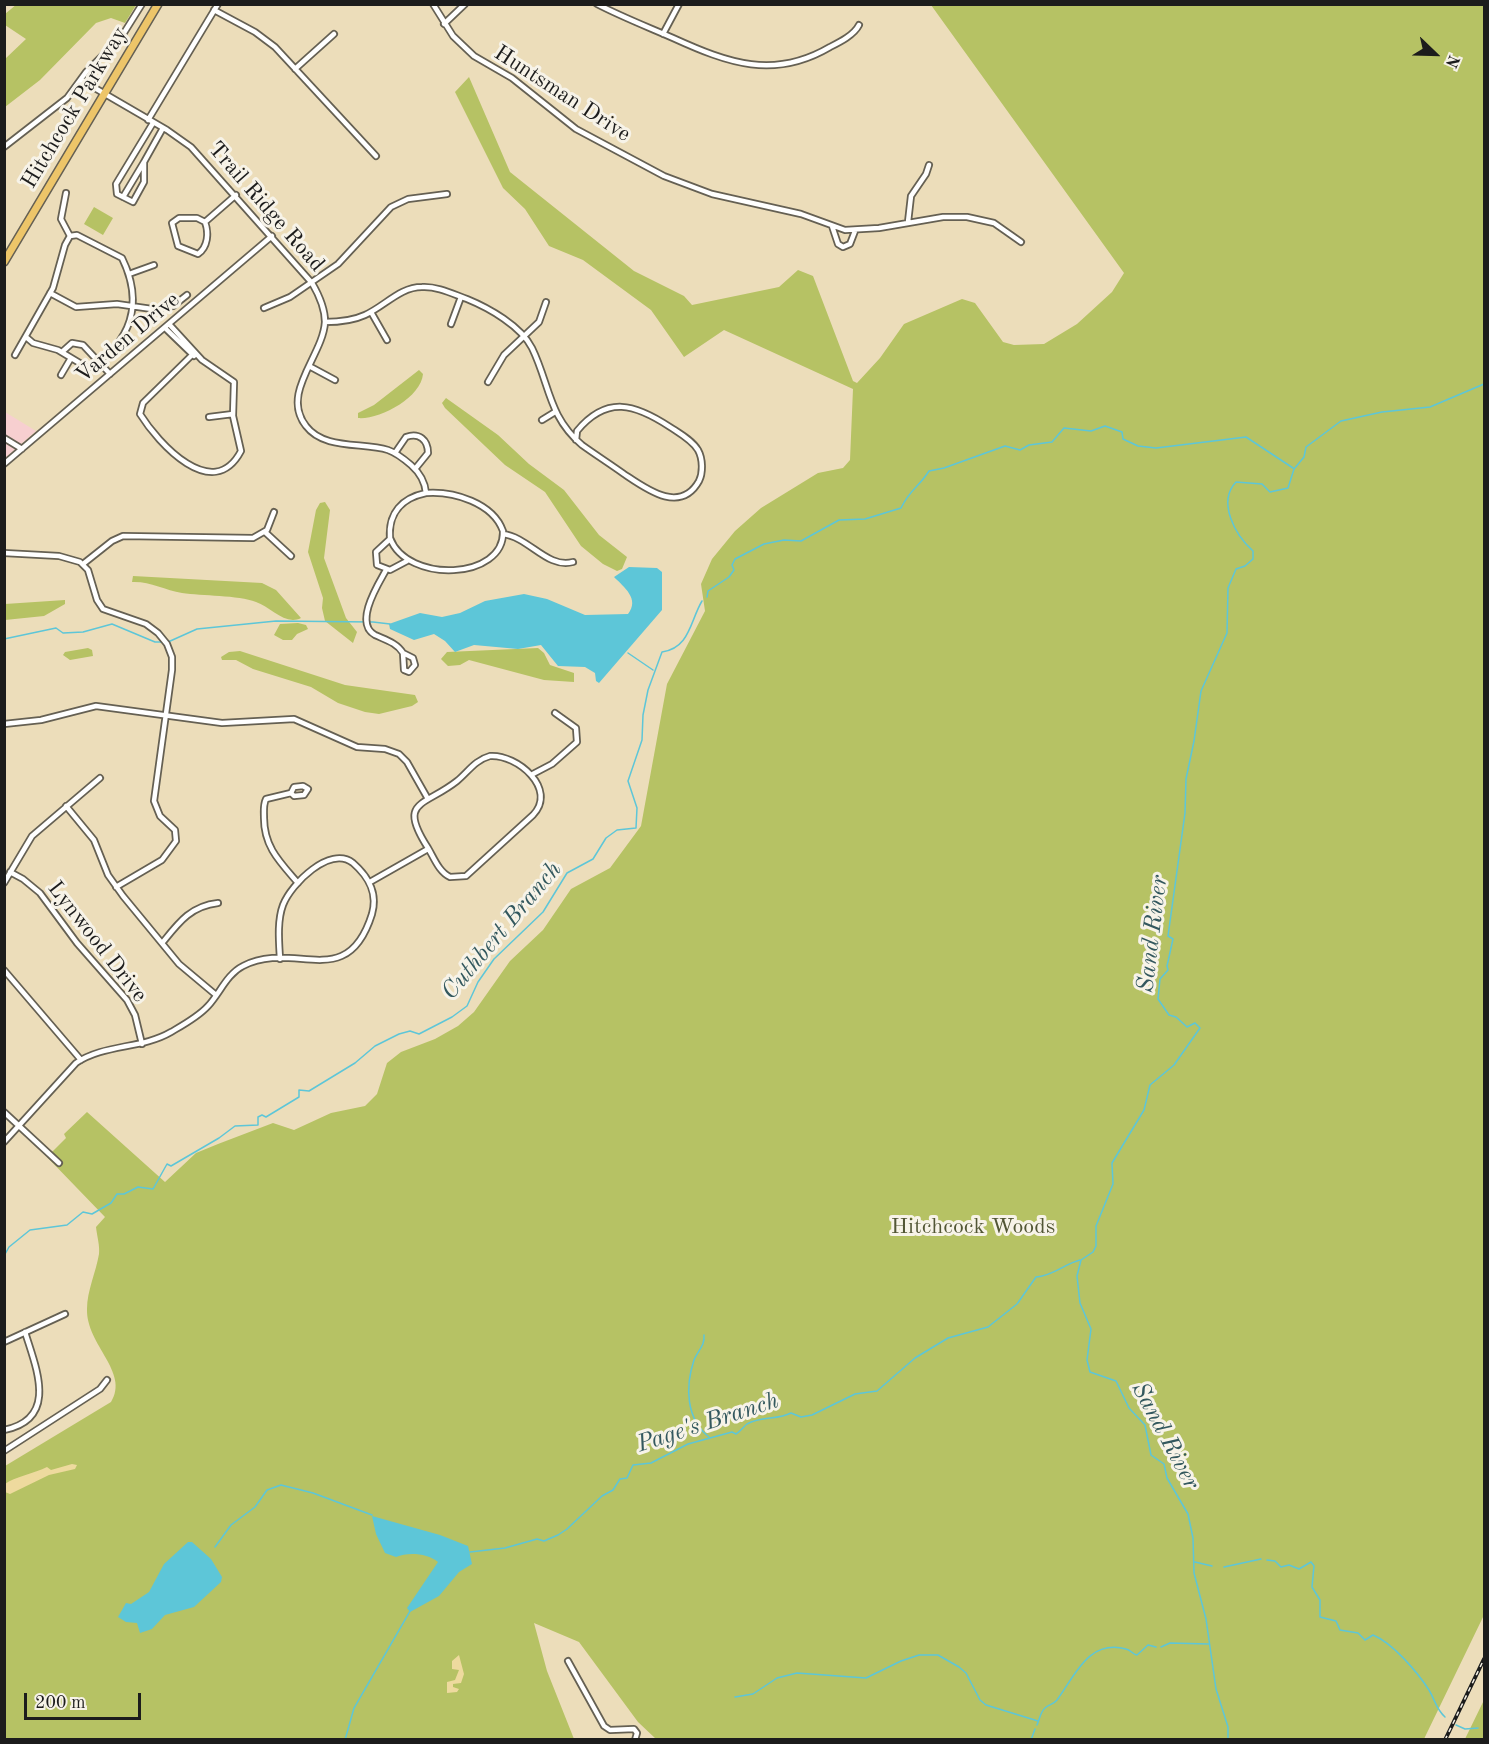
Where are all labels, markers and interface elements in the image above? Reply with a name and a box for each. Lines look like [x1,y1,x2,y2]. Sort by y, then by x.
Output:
street label: Hitchcock Parkway [16,22,134,194]
north arrow [1405,24,1465,84]
street label: Huntsman Drive [489,40,635,148]
text: N [1442,52,1461,70]
street label: Trail Ridge Road [202,136,330,278]
street label: Varden Drive [71,287,185,389]
water label: Cuthbert Branch [436,856,568,1006]
water label: Sand River [1132,874,1174,994]
street label: Lynwood Drive [41,876,153,1008]
park label: Hitchcock Woods [891,1214,1055,1240]
water label: Sand River [1125,1377,1205,1495]
water label: Page's Branch [633,1387,783,1459]
scale bar [27,1681,144,1719]
text: 200 m [35,1694,86,1712]

